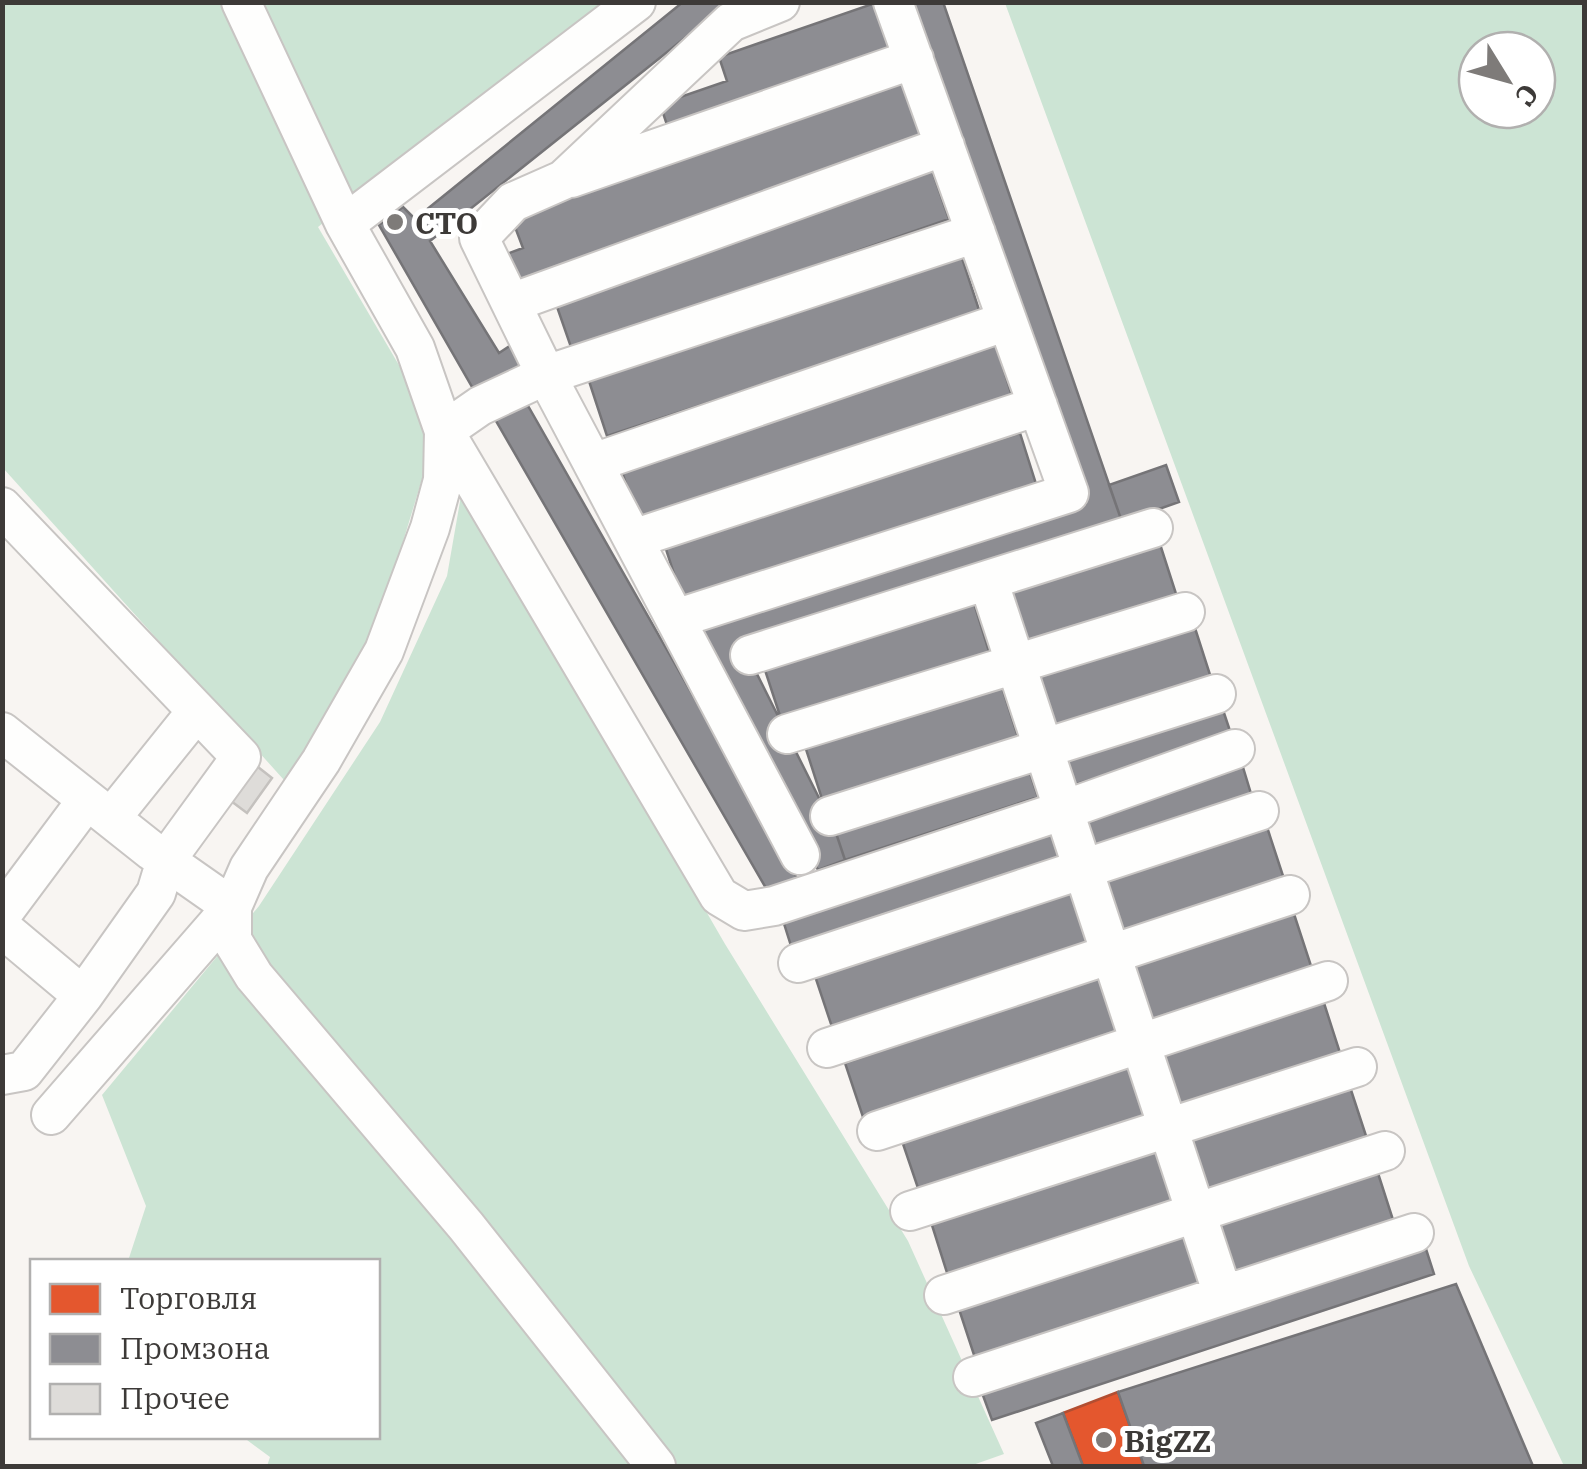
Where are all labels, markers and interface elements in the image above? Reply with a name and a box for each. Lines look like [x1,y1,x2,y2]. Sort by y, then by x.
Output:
north arrow [1457,30,1557,130]
text: С [1507,77,1548,114]
place label: СТО [415,203,478,242]
marker: СТО [384,211,406,233]
legend [30,1259,380,1439]
text: Торговля [120,1278,257,1317]
text: Промзона [120,1328,270,1367]
text: Прочее [120,1378,230,1417]
place label: BigZZ [1124,1421,1211,1460]
marker: BigZZ [1093,1429,1115,1451]

